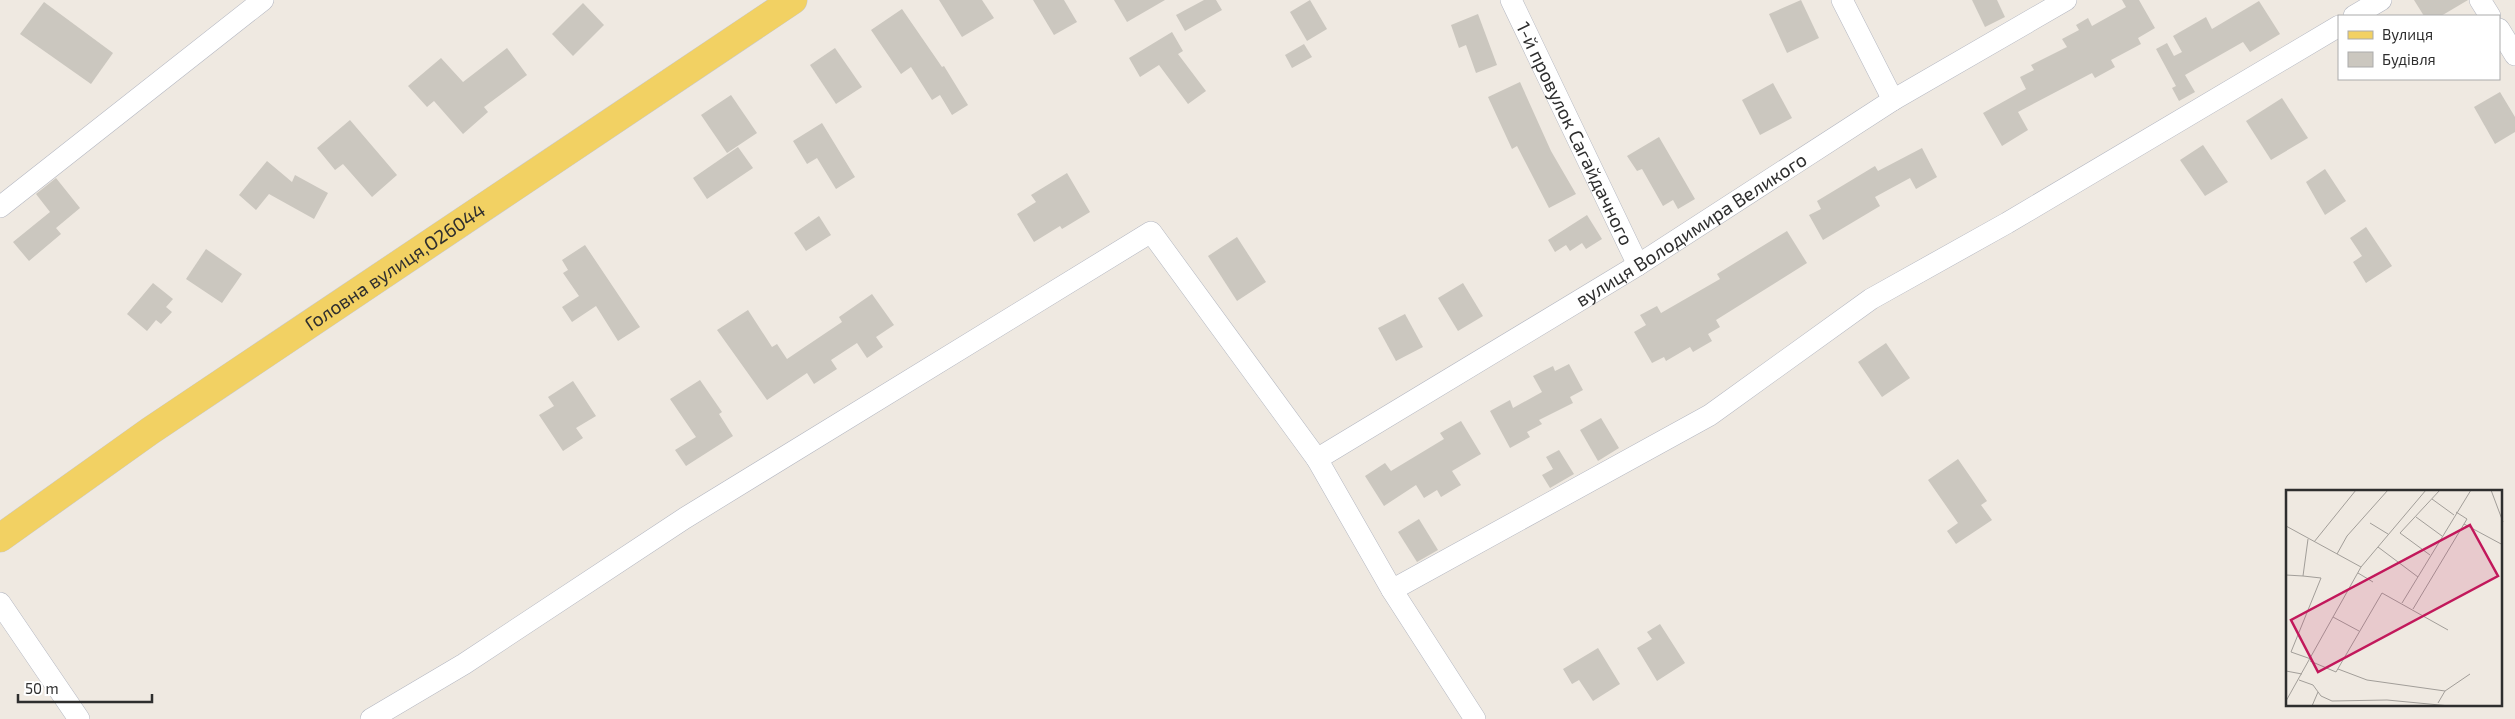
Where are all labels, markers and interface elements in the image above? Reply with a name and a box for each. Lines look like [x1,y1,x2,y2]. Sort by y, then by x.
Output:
legend [2338,15,2500,80]
street label: 1-й провулок Сагайдачного [1512,18,1639,249]
text: Вулиця [2382,25,2433,44]
text: Будівля [2382,50,2436,69]
street label: вулиця Володимира Великого [1571,147,1811,311]
street label: Головна вулиця,О26044 [300,198,489,335]
inset map [2286,490,2502,706]
scale bar [18,672,151,704]
text: 50 m [25,679,59,697]

